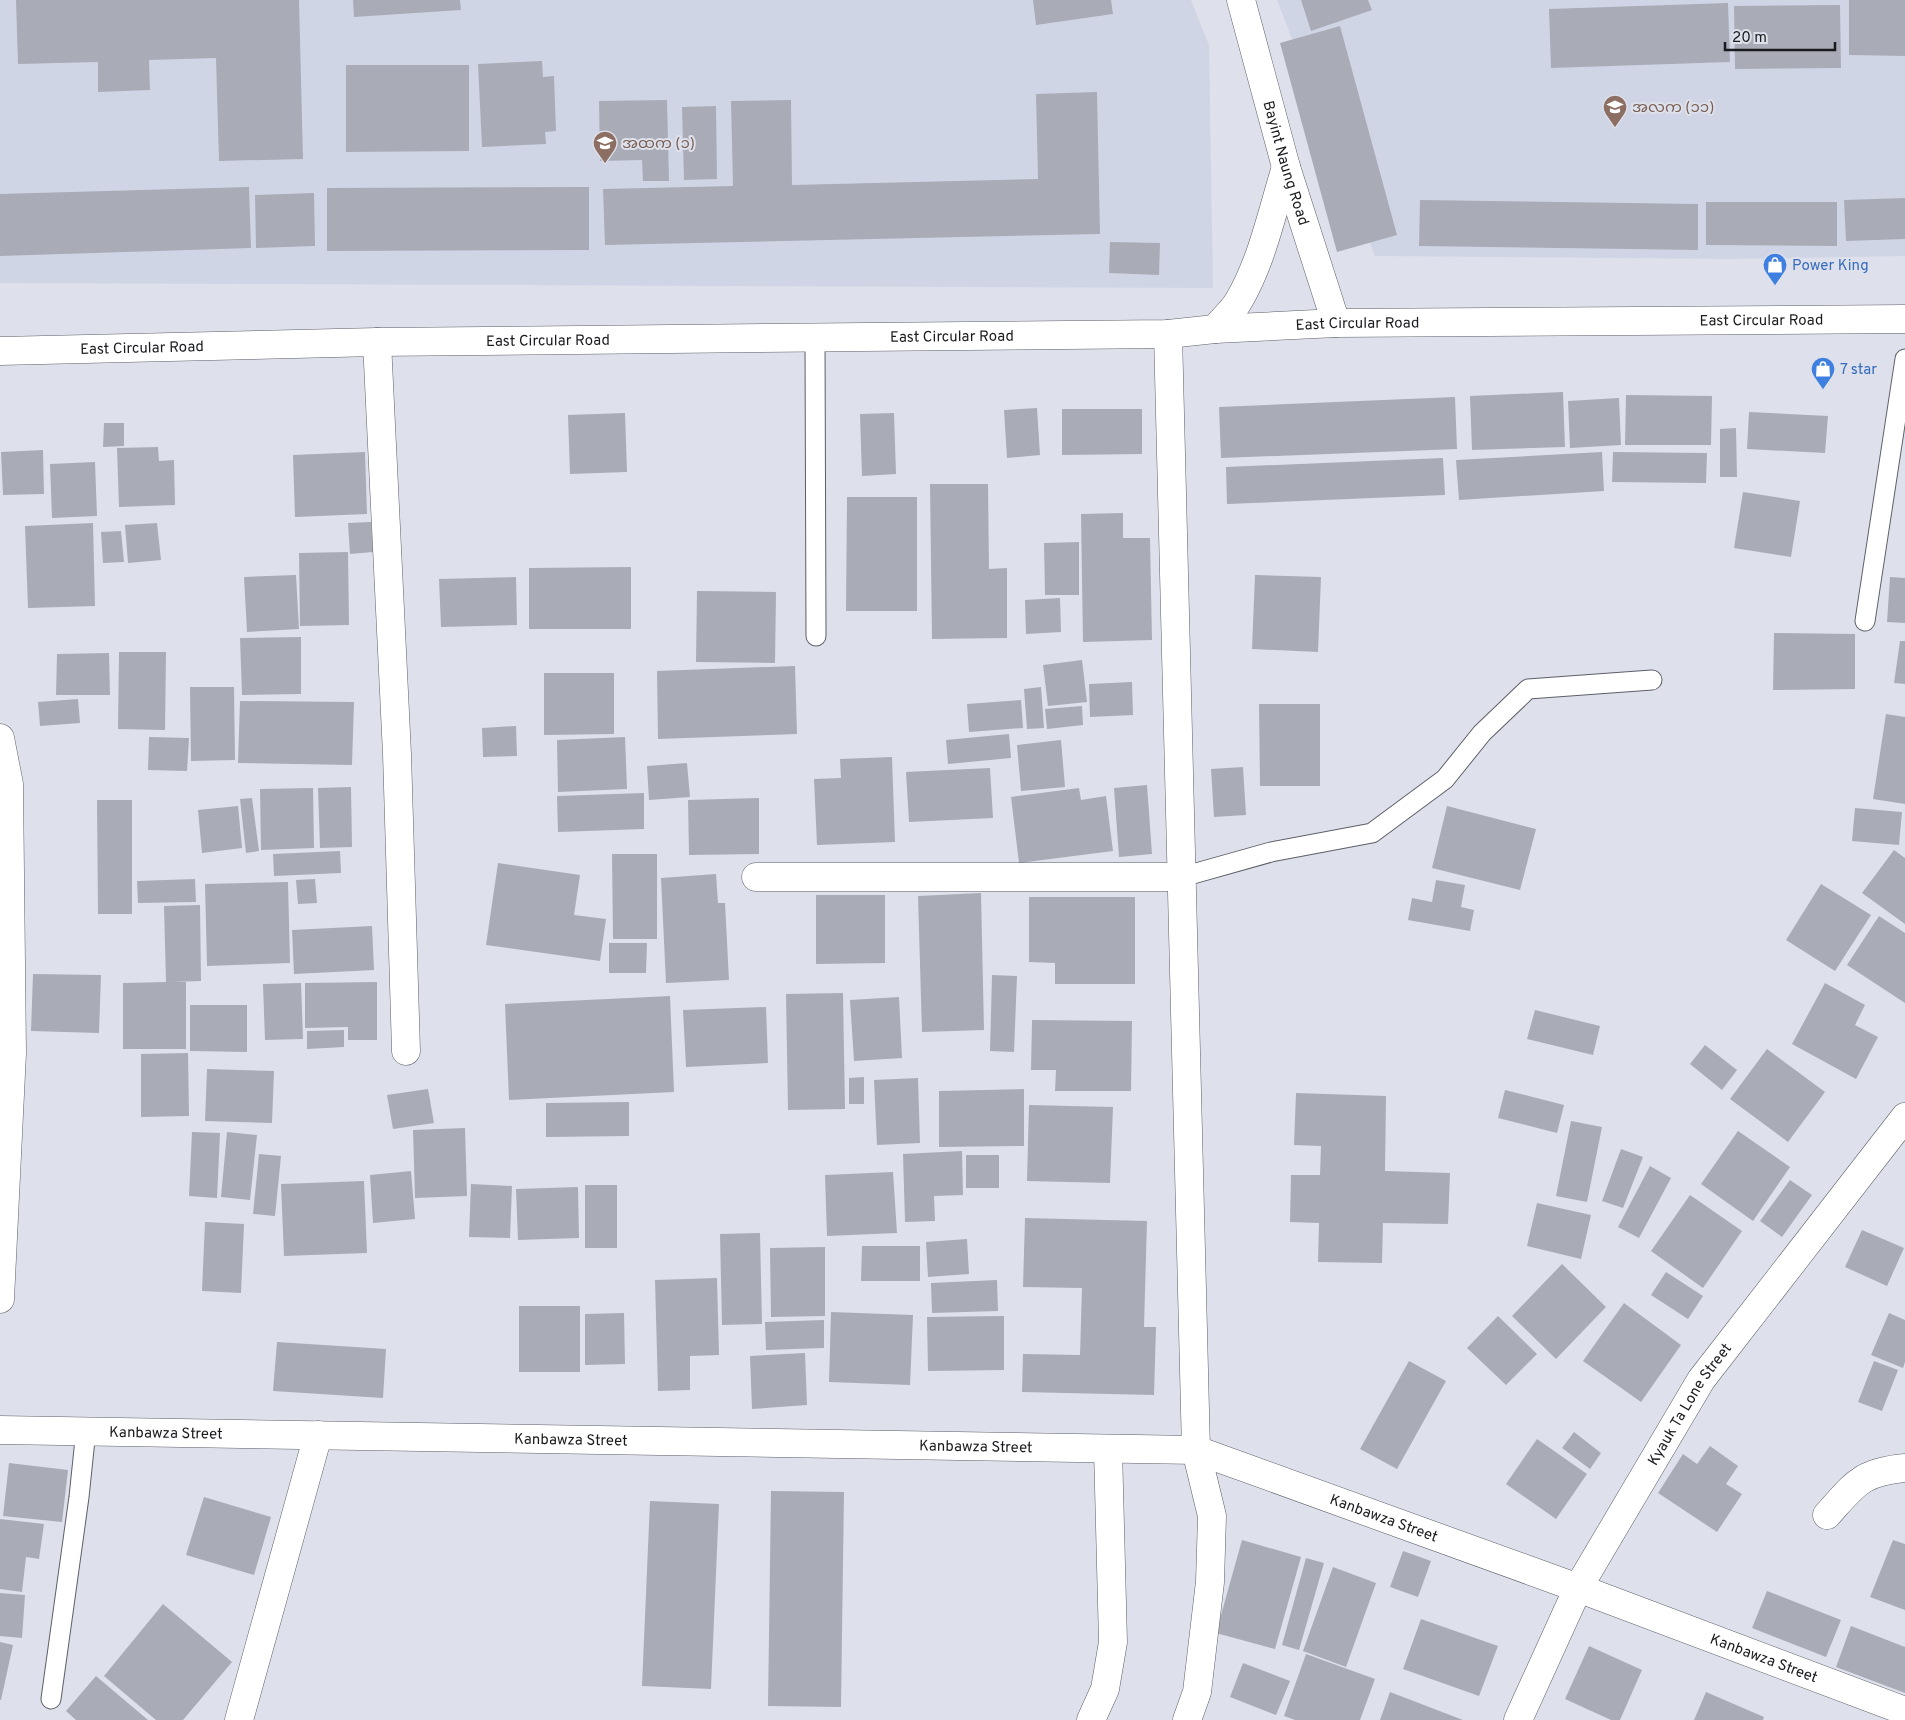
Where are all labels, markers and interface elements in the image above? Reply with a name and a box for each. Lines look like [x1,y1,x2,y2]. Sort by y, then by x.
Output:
scale bar [1725,20,1835,52]
text: 20 m [1732,29,1767,48]
school or university icon: အလက (၁၁) [1602,94,1628,128]
street label: Bayint Naung Road [1258,99,1312,228]
place label: အလက (၁၁) [1632,99,1714,118]
school or university icon: အထက (၁) [592,130,618,164]
place label: အထက (၁) [622,135,695,154]
shop icon: Power King [1762,252,1788,286]
place label: Power King [1792,257,1869,276]
street label: East Circular Road [1699,312,1823,331]
street label: East Circular Road [1295,314,1419,336]
street label: East Circular Road [890,328,1014,348]
street label: East Circular Road [486,332,610,352]
street label: East Circular Road [80,338,204,360]
shop icon: 7 star [1810,356,1836,390]
place label: 7 star [1840,361,1877,380]
street label: Kyauk Ta Lone Street [1644,1340,1737,1470]
street label: Kanbawza Street [109,1424,223,1445]
street label: Kanbawza Street [514,1431,628,1451]
street label: Kanbawza Street [919,1437,1033,1458]
street label: Kanbawza Street [1327,1491,1440,1548]
street label: Kanbawza Street [1707,1630,1820,1688]

